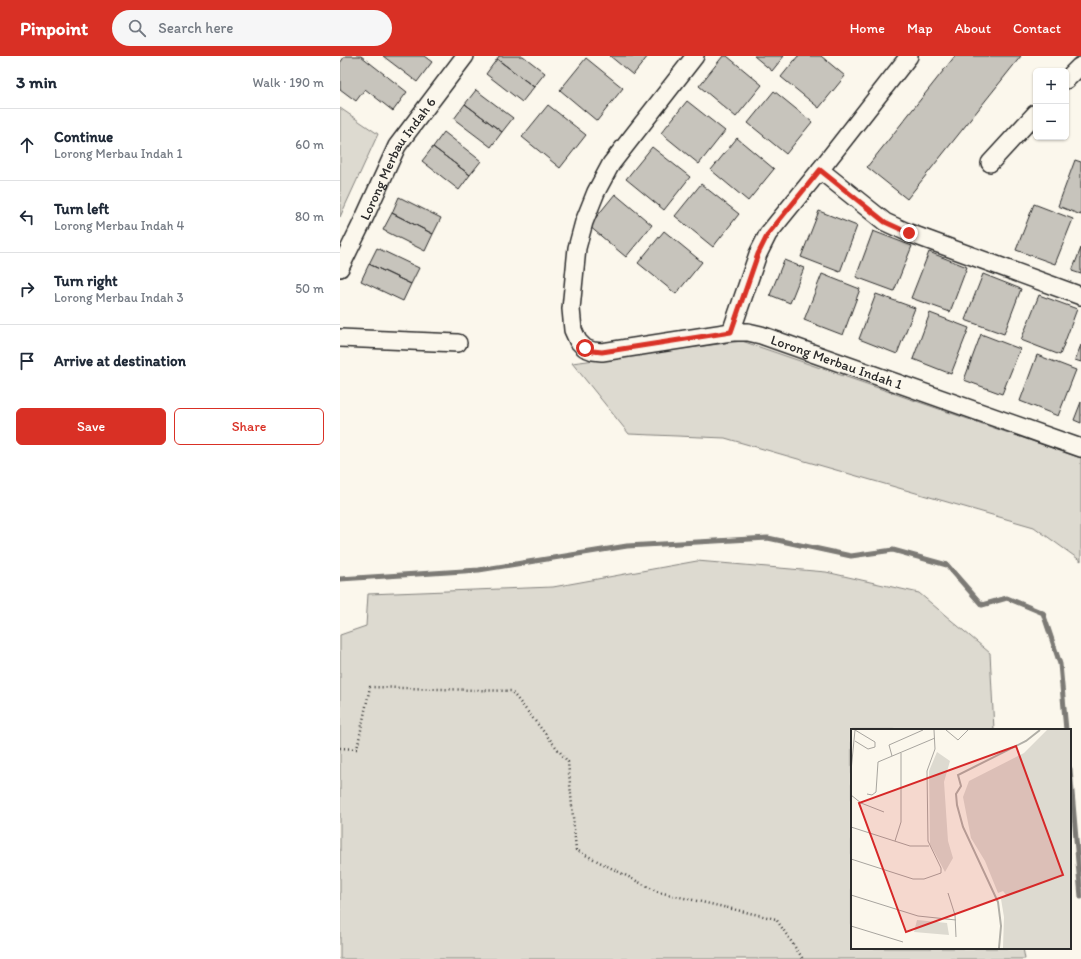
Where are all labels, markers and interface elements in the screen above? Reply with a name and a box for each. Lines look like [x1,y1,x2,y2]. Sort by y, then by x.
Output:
search box [112,10,392,46]
text: Pinpoint [20,17,88,40]
icon: search [126,17,148,39]
text: Search here [158,19,233,37]
text: Home [850,20,885,37]
text: Map [907,20,933,37]
text: About [955,20,991,37]
text: Contact [1013,20,1061,37]
map controls [1033,68,1069,140]
button: + [1033,68,1069,104]
text: 3 min [16,72,57,92]
text: Walk · 190 m [253,75,324,90]
street label: Lorong Merbau Indah 6 [356,94,440,223]
button: − [1033,104,1069,140]
text: Continue [54,128,113,146]
icon: ahead [16,134,38,156]
text: 60 m [295,137,324,152]
text: Lorong Merbau Indah 1 [54,146,182,161]
text: Turn left [54,200,109,218]
icon: left [16,206,38,228]
text: 80 m [295,209,324,224]
text: Lorong Merbau Indah 4 [54,218,184,233]
route end [900,224,918,242]
text: Turn right [54,272,118,290]
icon: right [16,278,38,300]
text: 50 m [295,281,324,296]
text: Lorong Merbau Indah 3 [54,290,184,305]
street label: Lorong Merbau Indah 1 [768,331,905,393]
route start [576,339,594,357]
icon: arrive [16,350,38,372]
text: Arrive at destination [54,352,186,370]
button: Save [16,408,166,445]
button: Share [174,408,324,445]
inset map [851,729,1071,949]

